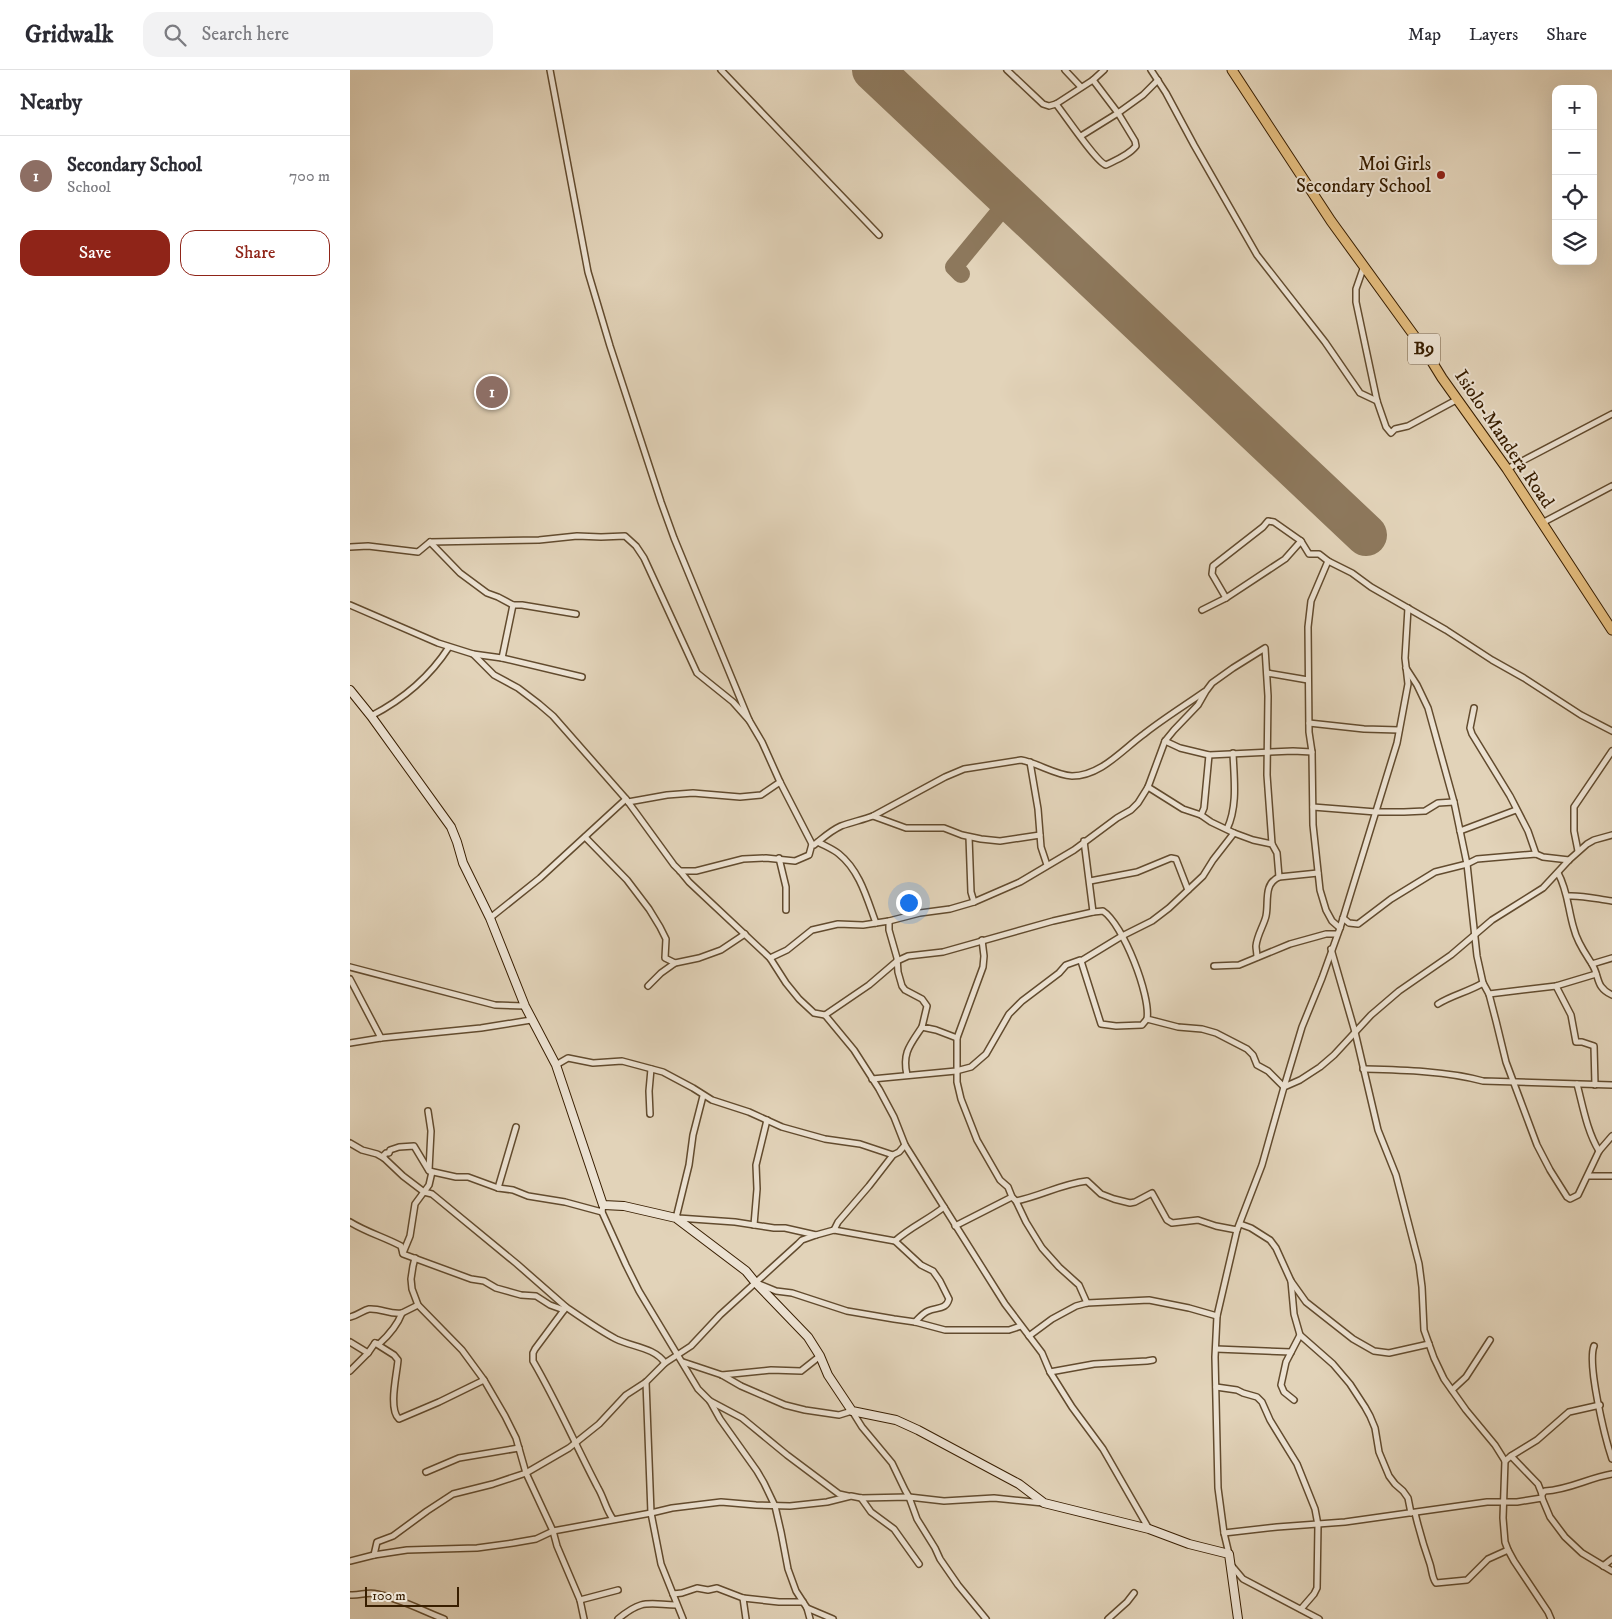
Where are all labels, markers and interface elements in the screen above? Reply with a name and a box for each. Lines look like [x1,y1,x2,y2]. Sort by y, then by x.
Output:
search box [143,12,493,57]
text: Gridwalk [25,20,113,50]
icon: search [161,21,189,49]
text: Search here [201,23,289,46]
text: Map [1408,24,1441,46]
text: Layers [1469,24,1518,46]
text: Share [1546,24,1587,46]
map controls [1552,85,1597,265]
button: + [1552,85,1597,130]
text: Nearby [20,90,82,116]
button: − [1552,130,1597,175]
place label: Moi Girls Secondary School [1296,153,1431,198]
text: Secondary School [67,154,202,177]
text: 1 [33,166,39,186]
text: 700 m [289,166,330,186]
marker: Moi Girls Secondary School [1435,169,1447,181]
button: locate [1552,175,1597,220]
text: School [67,177,111,197]
button: layers [1552,220,1597,265]
button: Save [20,230,170,276]
button: Share [180,230,330,276]
road number: B9 [1408,334,1440,364]
street label: Isiolo-Mandera Road [1449,365,1559,513]
pin: 1 [476,373,508,411]
your location [896,890,922,916]
scale bar [365,1584,459,1607]
text: 100 m [372,1587,406,1605]

